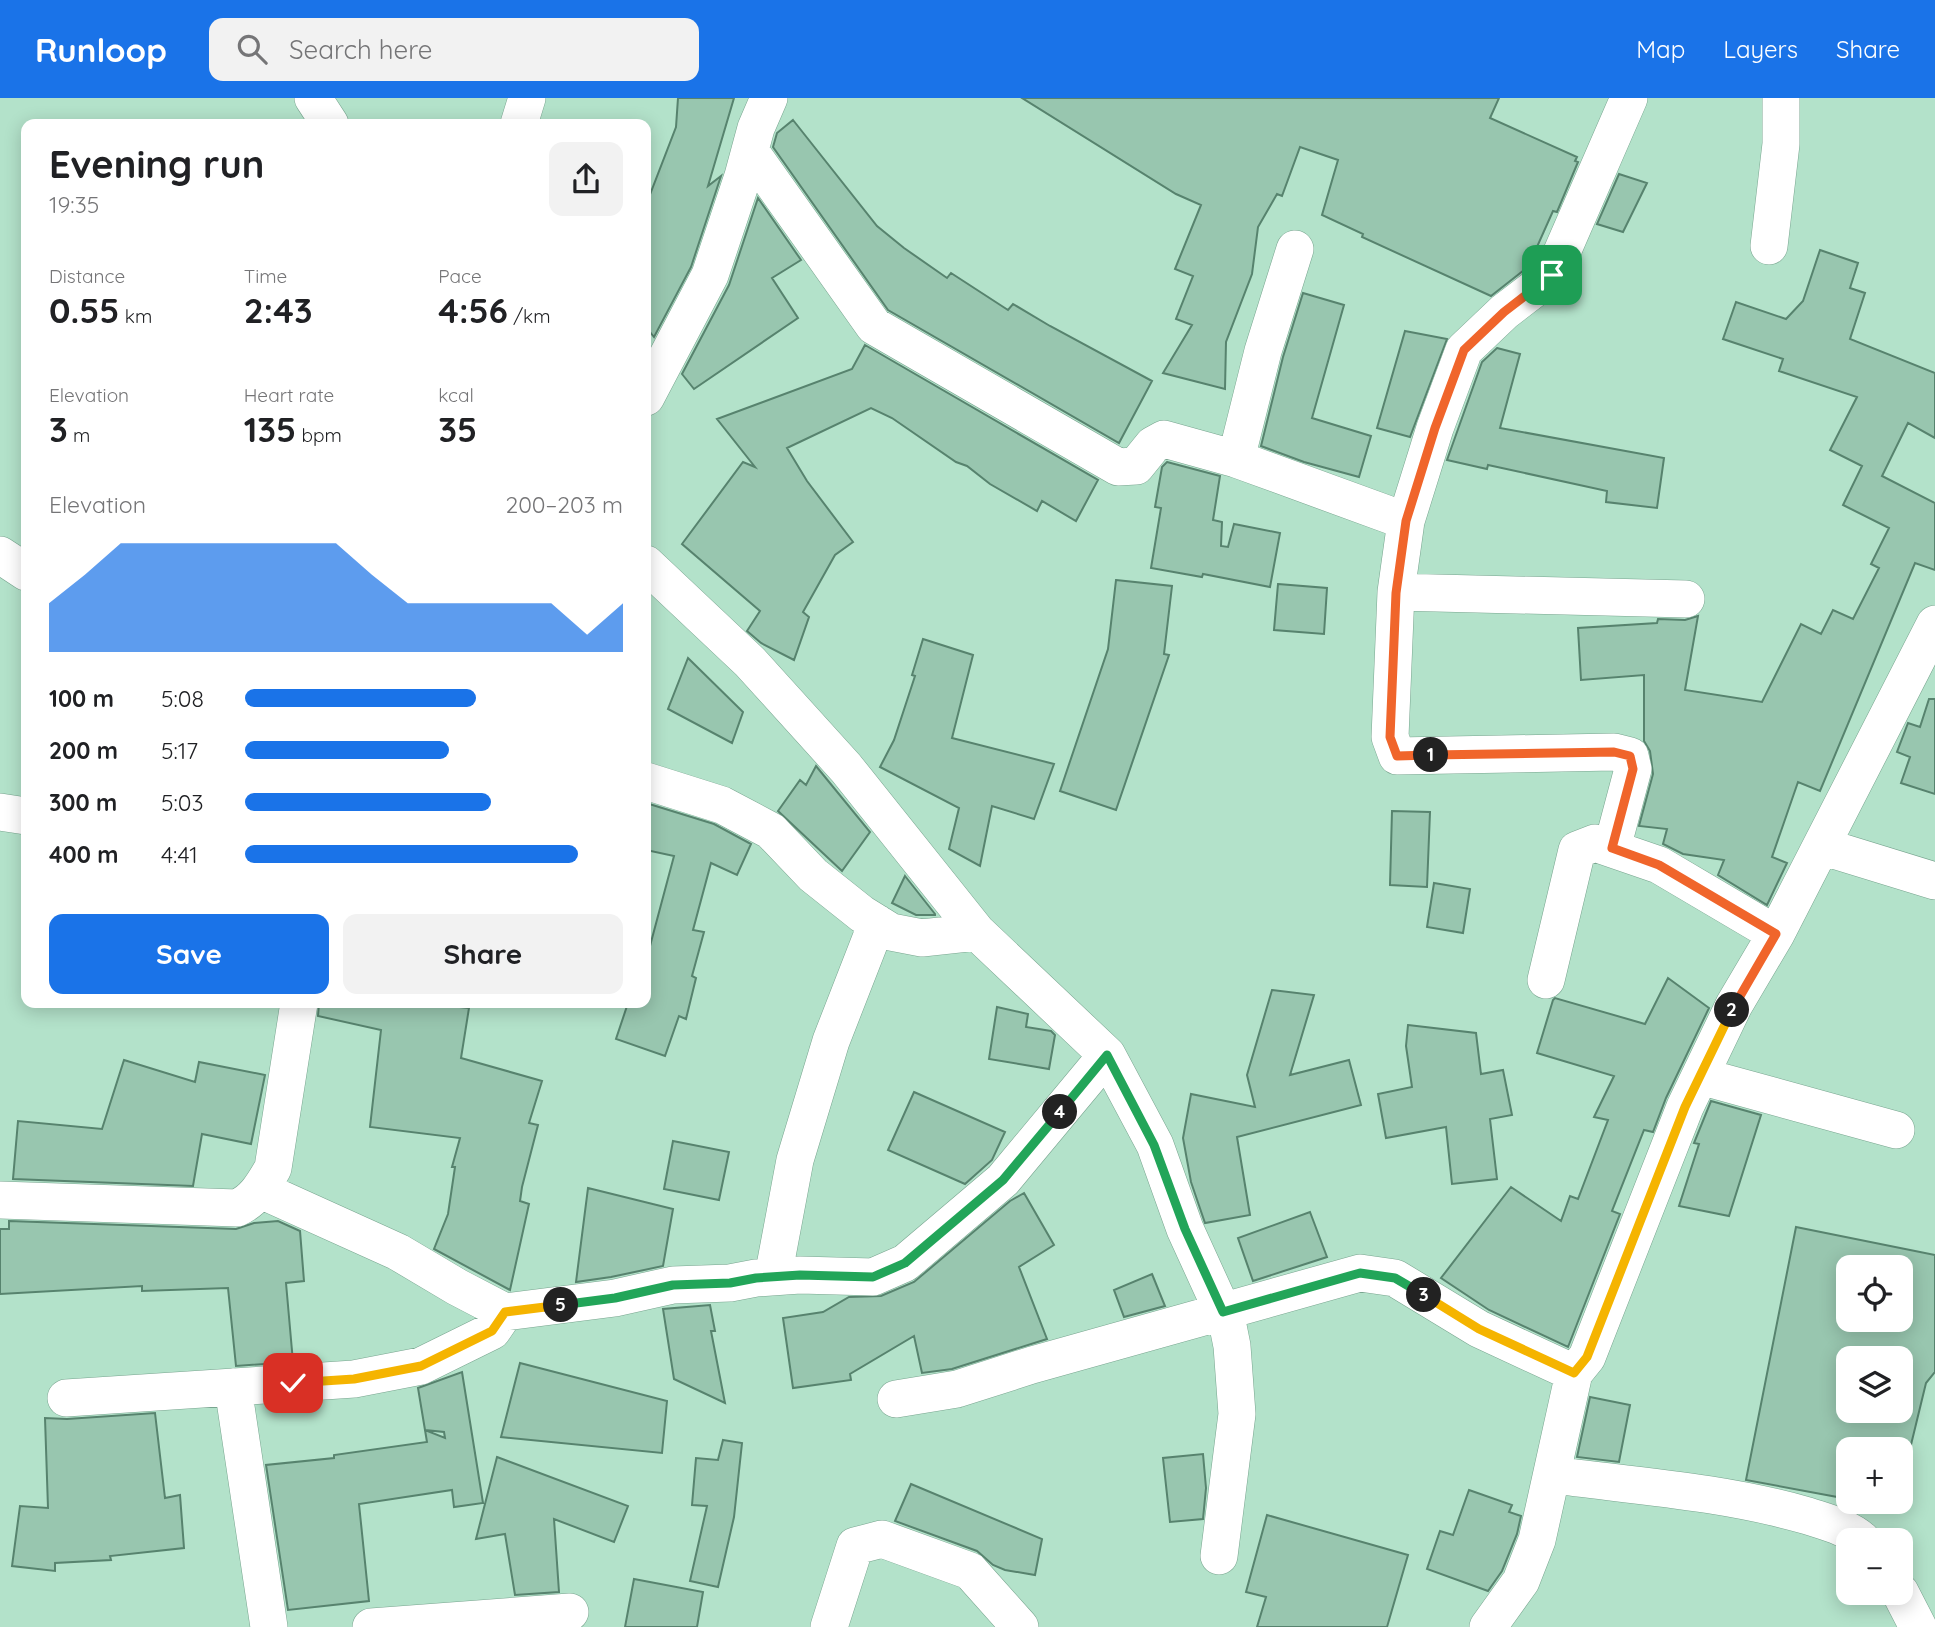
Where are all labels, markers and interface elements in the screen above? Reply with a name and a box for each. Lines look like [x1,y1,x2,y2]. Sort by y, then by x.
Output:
search box [209,18,699,81]
text: Runloop [35,29,167,70]
icon: search [233,30,271,68]
text: Search here [289,33,432,66]
text: Map [1636,34,1685,64]
text: Layers [1723,34,1798,64]
text: Share [1836,34,1900,64]
text: Evening run [49,140,264,188]
button: share [549,142,623,216]
text: 19:35 [49,190,99,219]
pin [1522,245,1582,305]
icon: arrive [1533,256,1571,294]
text: Distance [49,264,125,288]
text: Time [244,264,287,288]
text: Pace [438,264,482,288]
text: 0.55 [49,288,120,332]
text: 2:43 [244,288,313,332]
text: 4:56 [438,288,508,332]
text: km [120,304,152,328]
text: /km [508,304,551,328]
text: Elevation [49,383,129,407]
text: Heart rate [244,383,334,407]
text: kcal [438,383,474,407]
text: 3 [49,407,68,451]
text: 135 [244,407,296,451]
text: 35 [438,407,477,451]
text: m [68,423,90,447]
text: bpm [296,423,342,447]
text: Elevation [49,490,146,519]
text: 200–203 m [505,490,623,519]
text: 100 m [49,684,114,713]
text: 5:08 [161,684,204,713]
text: 200 m [49,736,118,765]
text: 5:17 [161,736,198,765]
pin: 1 [1414,738,1448,772]
text: 1 [1427,742,1434,766]
text: 300 m [49,788,117,817]
text: 5:03 [161,788,204,817]
text: 400 m [49,840,118,869]
text: 4:41 [161,840,198,869]
button: Save [49,914,329,994]
button: Share [343,914,623,994]
pin: 2 [1714,992,1750,1028]
text: 2 [1726,997,1737,1021]
pin: 4 [1042,1094,1078,1130]
text: 4 [1054,1099,1065,1123]
map controls [1836,1255,1913,1605]
button: locate [1836,1255,1913,1332]
pin: 3 [1406,1278,1442,1312]
text: 3 [1418,1282,1429,1306]
pin: 5 [544,1288,578,1322]
text: 5 [555,1292,566,1316]
button: layers [1836,1346,1913,1423]
pin [263,1353,323,1413]
icon: check [274,1364,312,1402]
button: + [1836,1437,1913,1514]
button: − [1836,1528,1913,1605]

